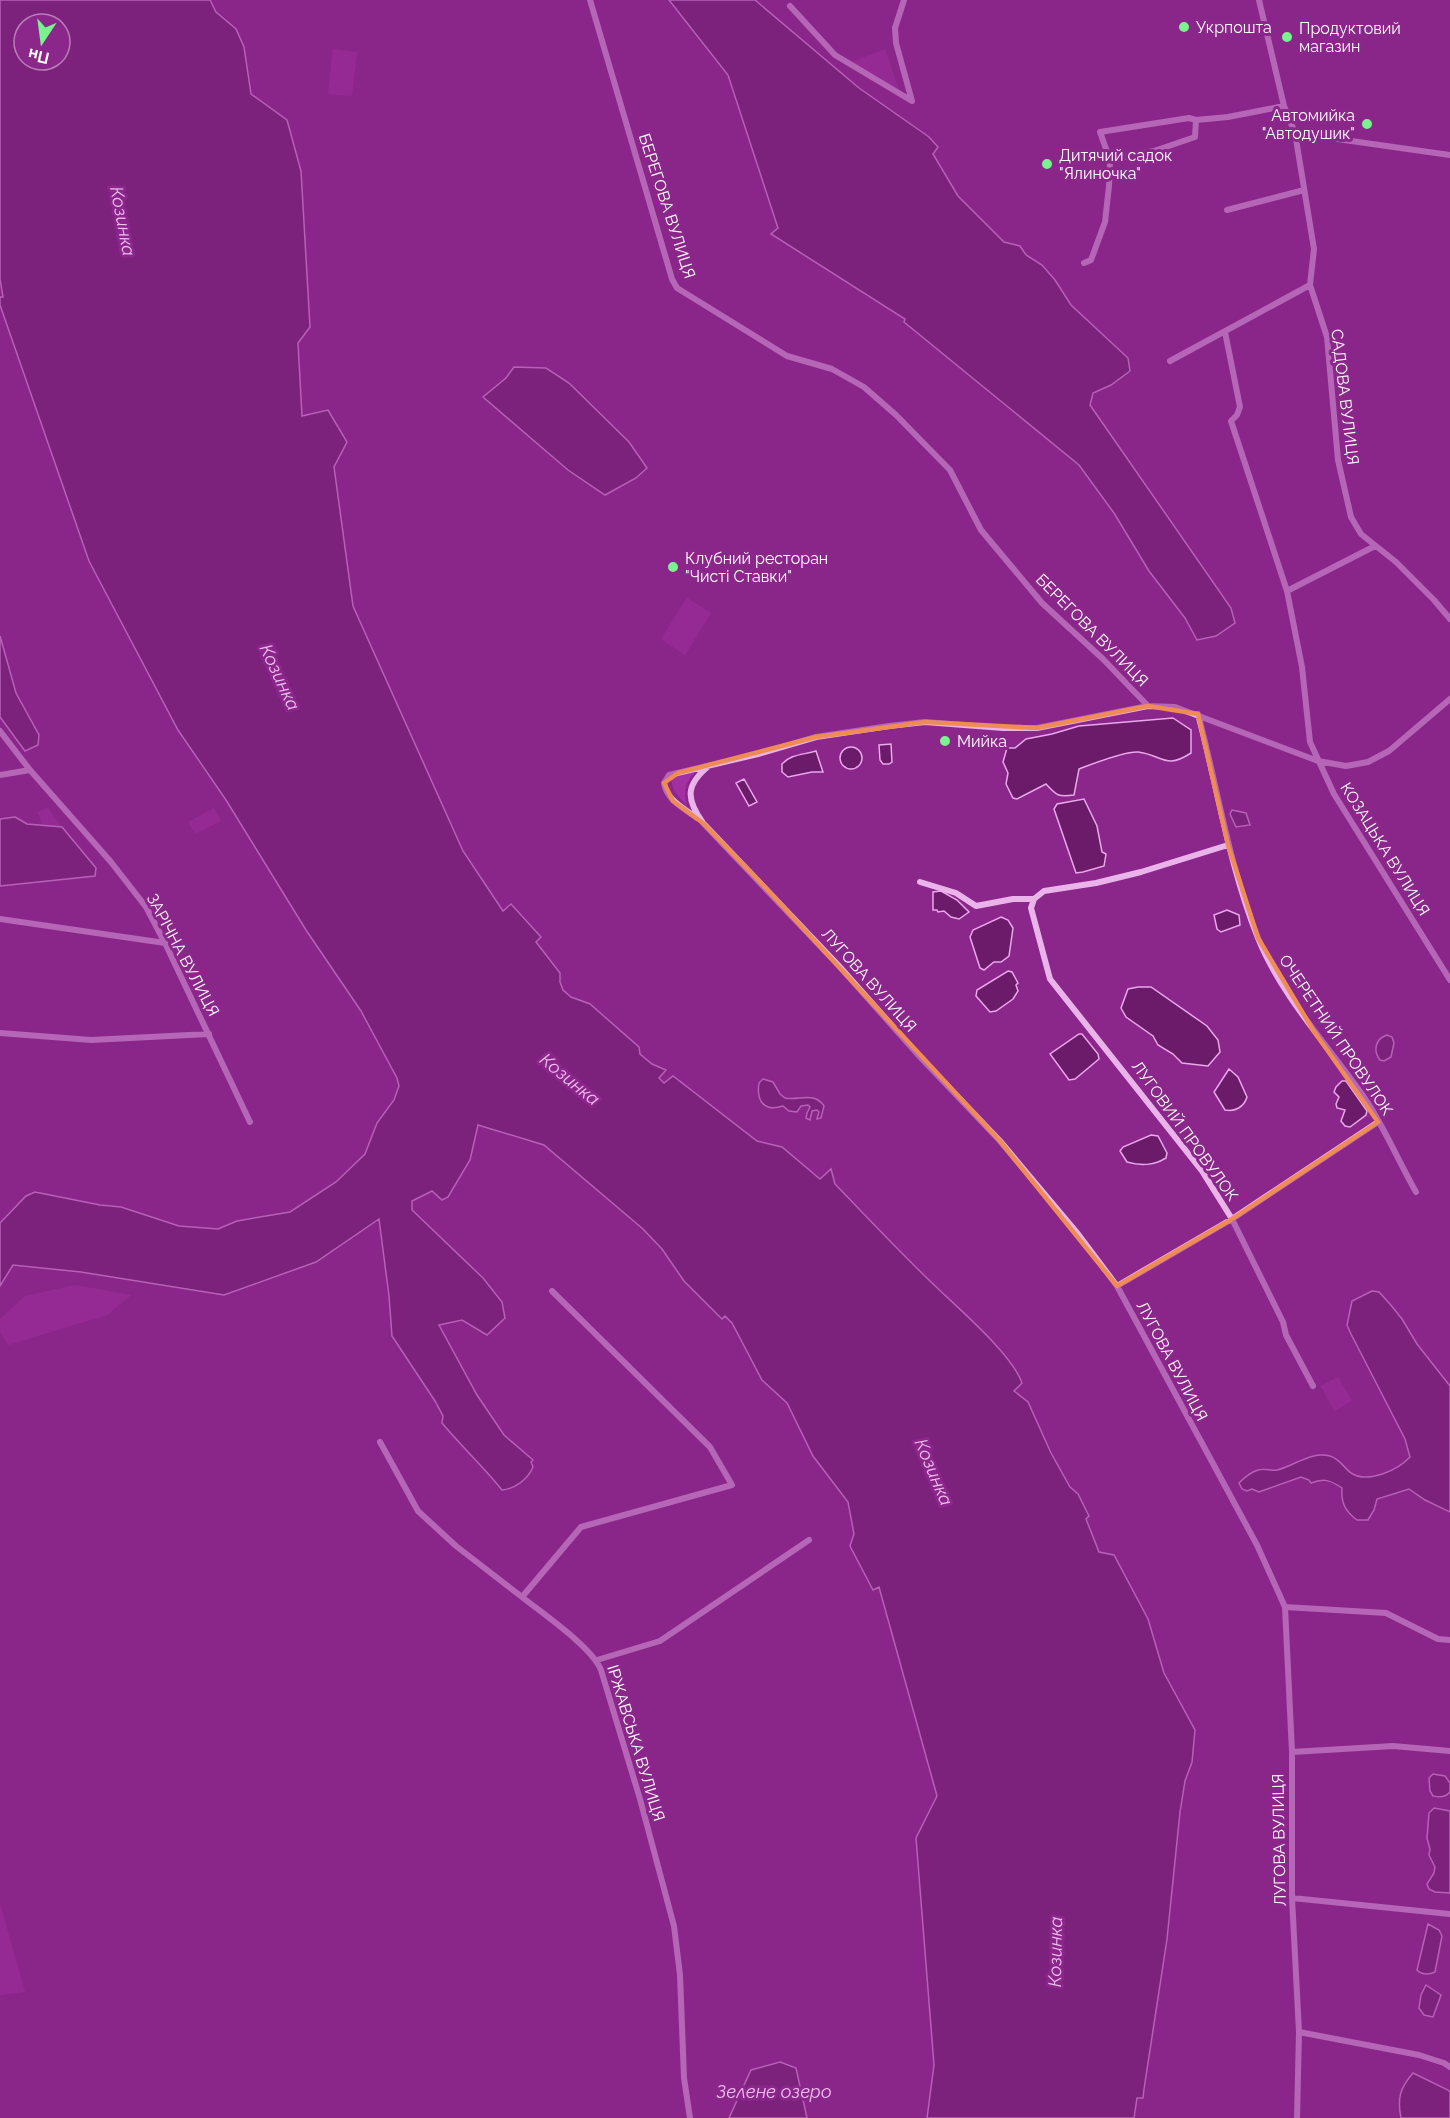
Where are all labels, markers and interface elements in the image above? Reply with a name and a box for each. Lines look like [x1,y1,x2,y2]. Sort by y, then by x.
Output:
north arrow [12,12,72,72]
place label: Укрпошта [1196,18,1272,37]
place label: Продуктовий магазин [1299,19,1401,56]
marker: Укрпошта [1177,20,1191,34]
marker: Продуктовий магазин [1280,30,1294,44]
text: Пн [26,44,51,68]
place label: Автомийка "Автодушик" [1262,106,1355,143]
marker: Автомийка "Автодушик" [1360,117,1374,131]
street label: БЕРЕГОВА ВУЛИЦЯ [635,131,699,281]
place label: Дитячий садок "Ялиночка" [1059,146,1172,183]
marker: Дитячий садок "Ялиночка" [1040,157,1054,171]
water label: Козинка [106,184,140,258]
street label: САДОВА ВУЛИЦЯ [1327,328,1363,466]
place label: Клубний ресторан "Чисті Ставки" [685,549,828,586]
marker: Клубний ресторан "Чисті Ставки" [666,560,680,574]
street label: БЕРЕГОВА ВУЛИЦЯ [1032,570,1152,690]
water label: Козинка [256,641,305,714]
place label: Мийка [957,732,1007,751]
marker: Мийка [938,734,952,748]
street label: КОЗАЦЬКА ВУЛИЦЯ [1336,779,1434,919]
street label: ЗАРІЧНА ВУЛИЦЯ [143,891,223,1019]
street label: ЛУГОВА ВУЛИЦЯ [818,924,920,1036]
street label: ОЧЕРЕТНИЙ ПРОВУЛОК [1275,951,1397,1119]
water label: Козинка [536,1049,604,1109]
street label: ЛУГОВИЙ ПРОВУЛОК [1128,1057,1242,1205]
street label: ЛУГОВА ВУЛИЦЯ [1132,1298,1212,1424]
water label: Козинка [911,1435,958,1509]
street label: ІРЖАВСЬКА ВУЛИЦЯ [603,1663,669,1823]
street label: ЛУГОВА ВУЛИЦЯ [1268,1773,1290,1907]
water label: Козинка [1044,1916,1066,1987]
water label: Зелене озеро [716,2081,832,2102]

